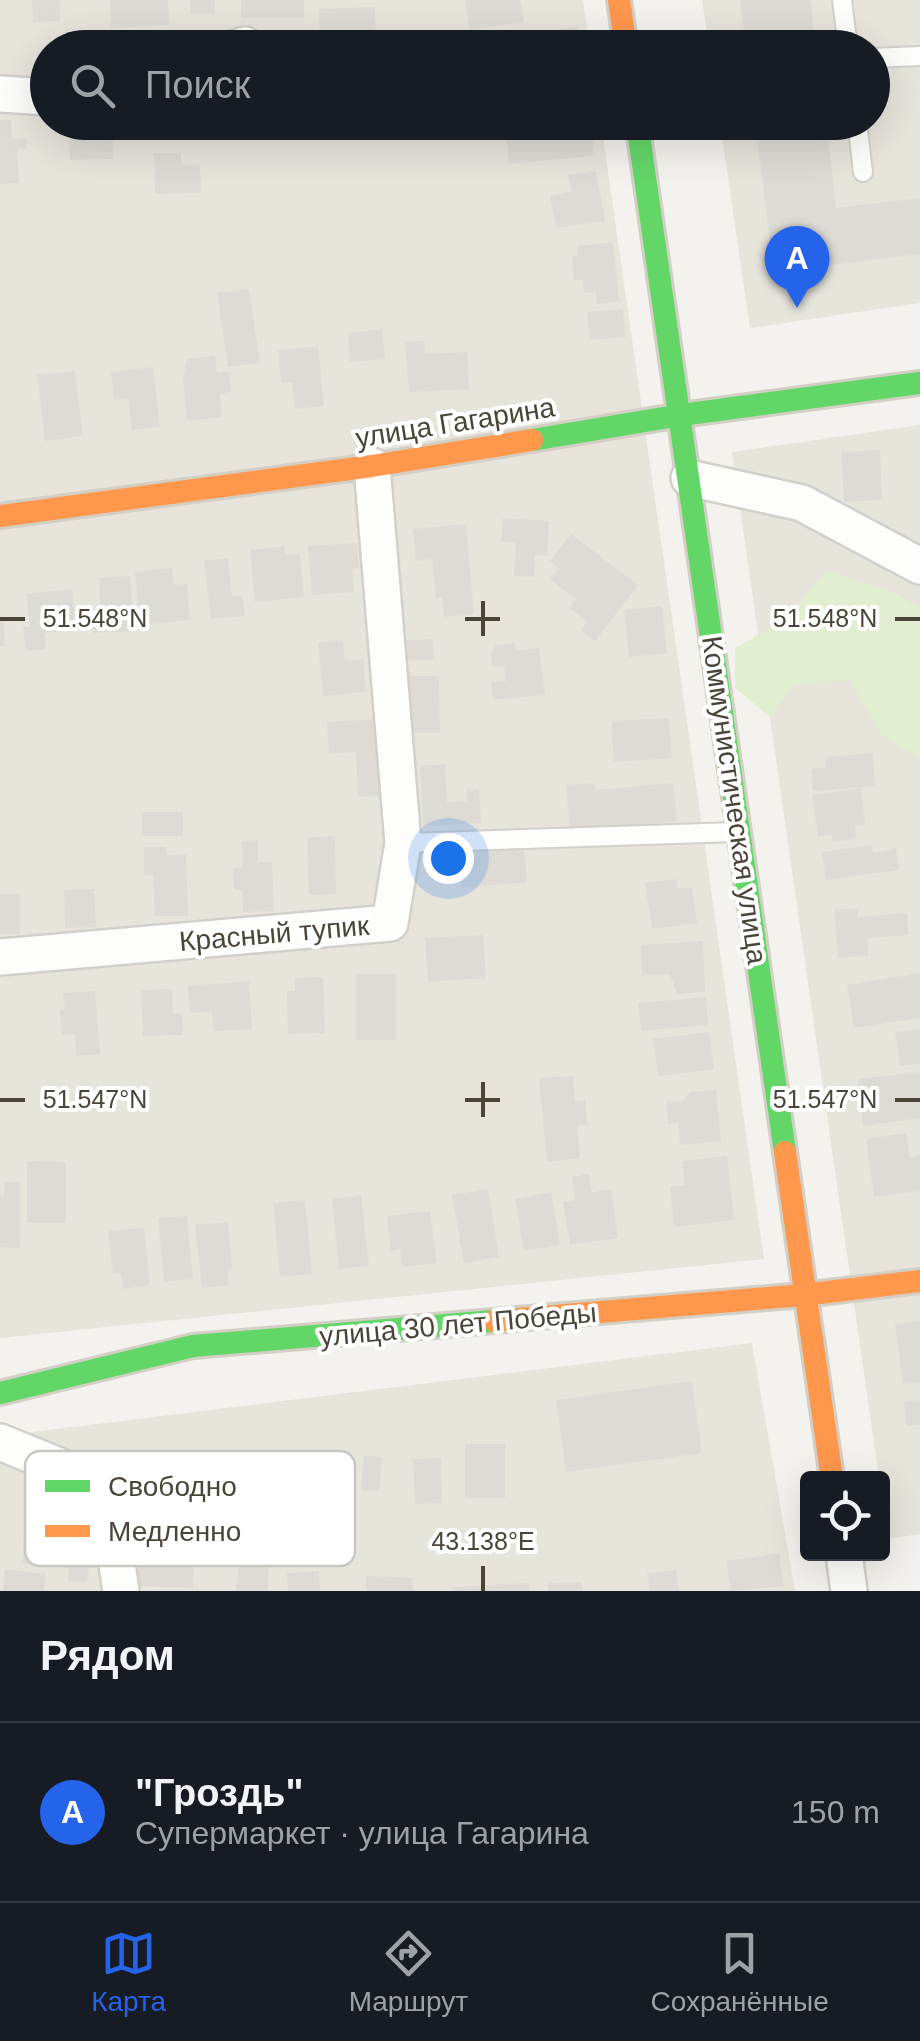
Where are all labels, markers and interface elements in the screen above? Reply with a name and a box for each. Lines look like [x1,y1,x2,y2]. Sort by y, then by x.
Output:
search box [30,30,890,140]
icon: search [65,58,120,113]
text: Поиск [145,64,250,106]
pin: A [764,226,830,308]
street label: улица Гагарина [353,391,557,454]
text: 51.548°N [43,604,147,632]
text: 51.548°N [773,604,877,632]
street label: Коммунистическая улица [696,634,773,966]
your location [423,833,474,884]
street label: Красный тупик [178,910,371,957]
text: 51.547°N [43,1085,147,1113]
text: 51.547°N [773,1085,877,1113]
street label: улица 30 лет Победы [318,1297,598,1352]
legend [25,1451,355,1566]
text: Свободно [108,1471,237,1502]
map controls [800,1471,890,1561]
button: locate [800,1471,890,1561]
text: Медленно [108,1516,241,1547]
text: 43.138°E [431,1527,535,1555]
text: Рядом [40,1632,175,1679]
text: "Гроздь" [135,1772,303,1814]
text: A [61,1794,84,1830]
text: 150 m [791,1794,880,1830]
text: Супермаркет · улица Гагарина [135,1815,589,1851]
tab: Карта [91,1926,166,2018]
tab: Маршрут [349,1926,468,2018]
tab: Сохранённые [650,1926,829,2018]

